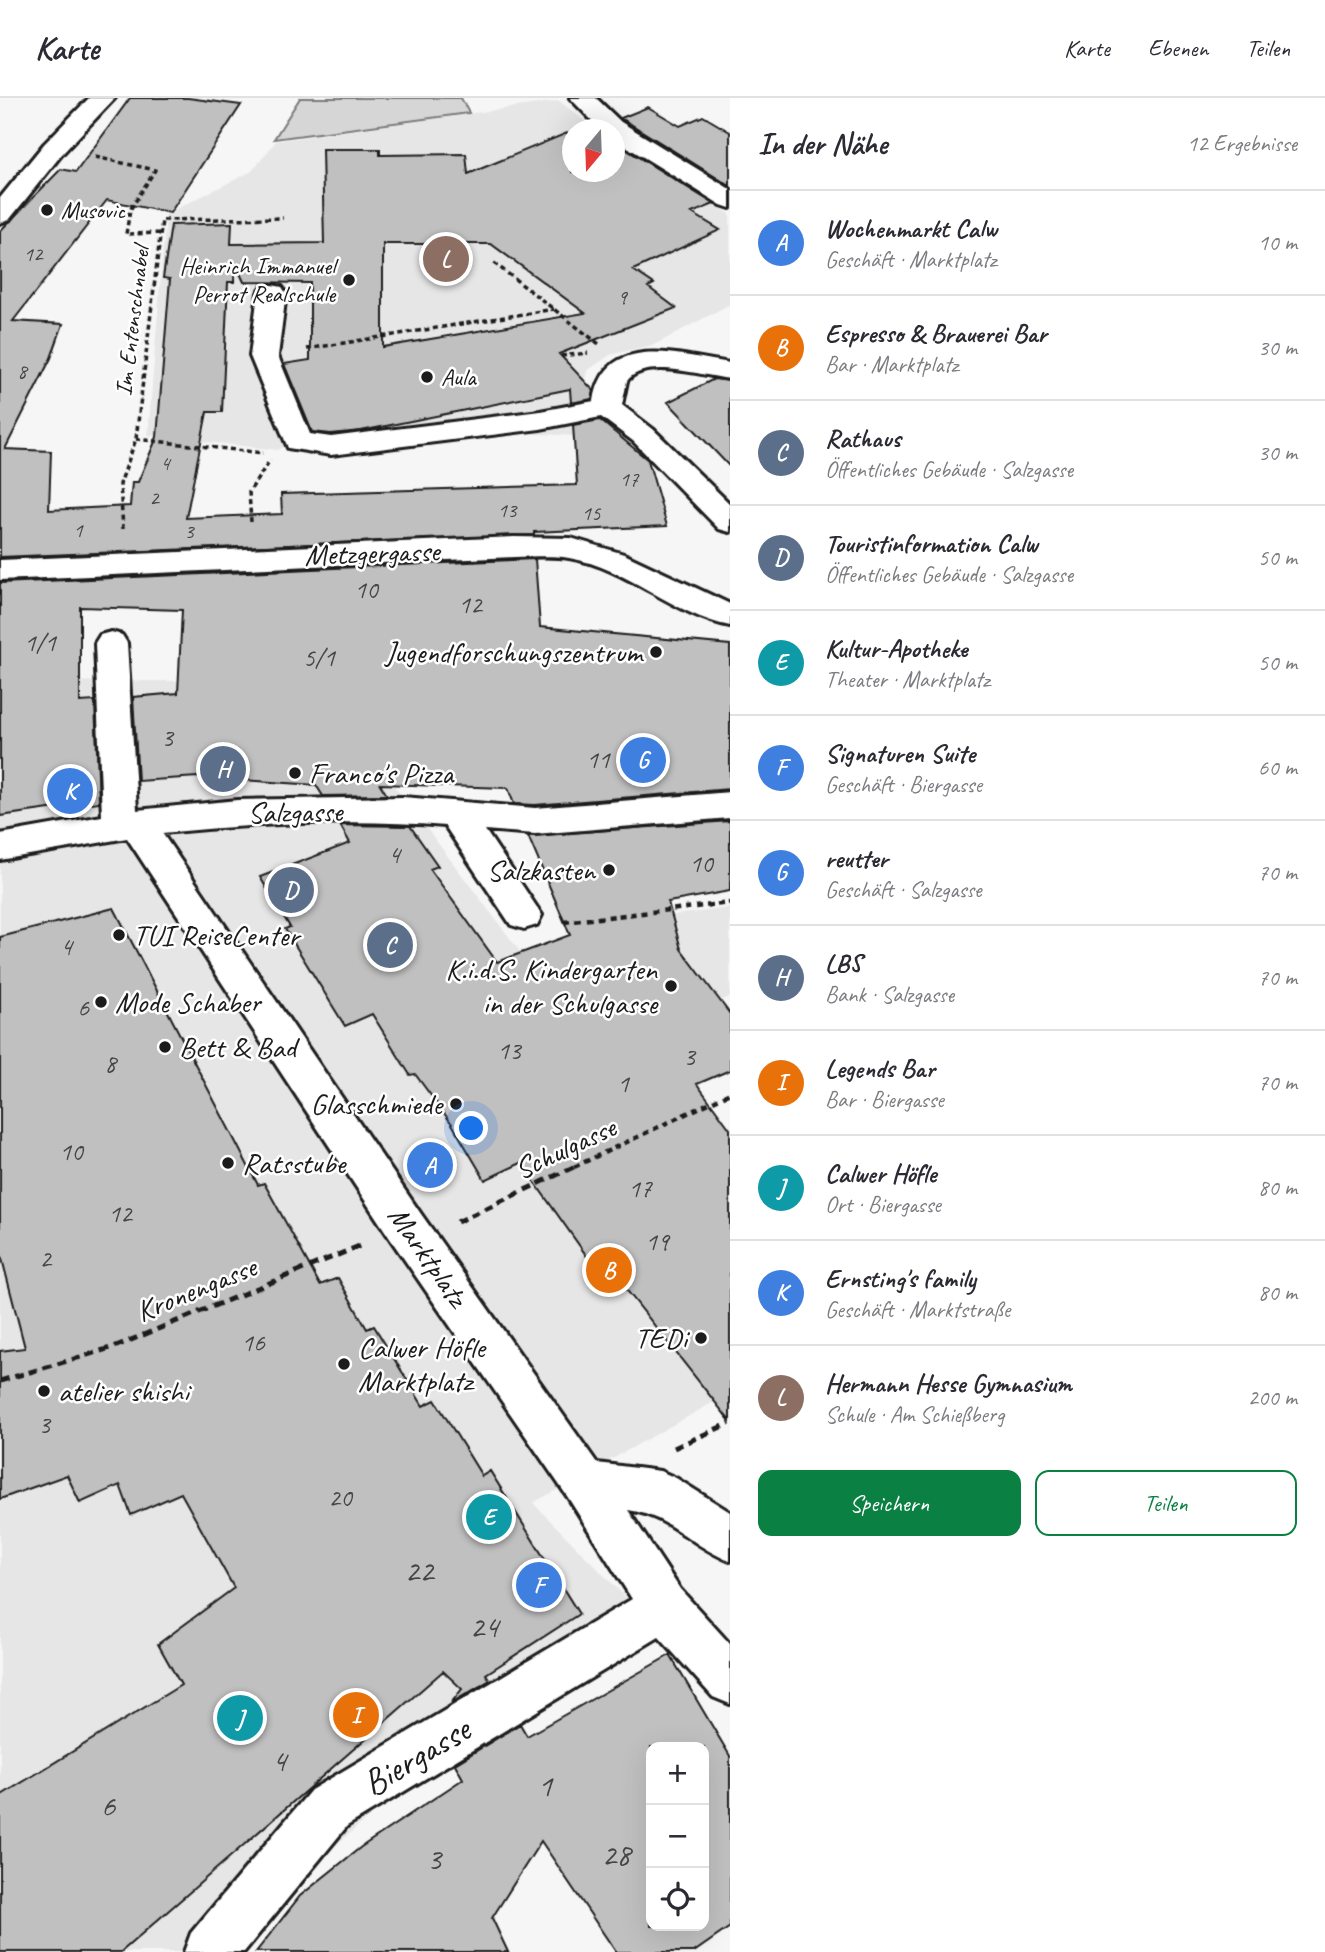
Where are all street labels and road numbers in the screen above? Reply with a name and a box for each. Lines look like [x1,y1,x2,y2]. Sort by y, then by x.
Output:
street label: Im Entenschnabel [108,241,157,397]
street label: Metzgergasse [304,532,442,574]
street label: Salzgasse [247,792,345,832]
street label: Schulgasse [508,1107,624,1188]
street label: Marktplatz [380,1198,478,1317]
street label: Kronengasse [130,1247,264,1330]
street label: Biergasse [354,1704,481,1806]

